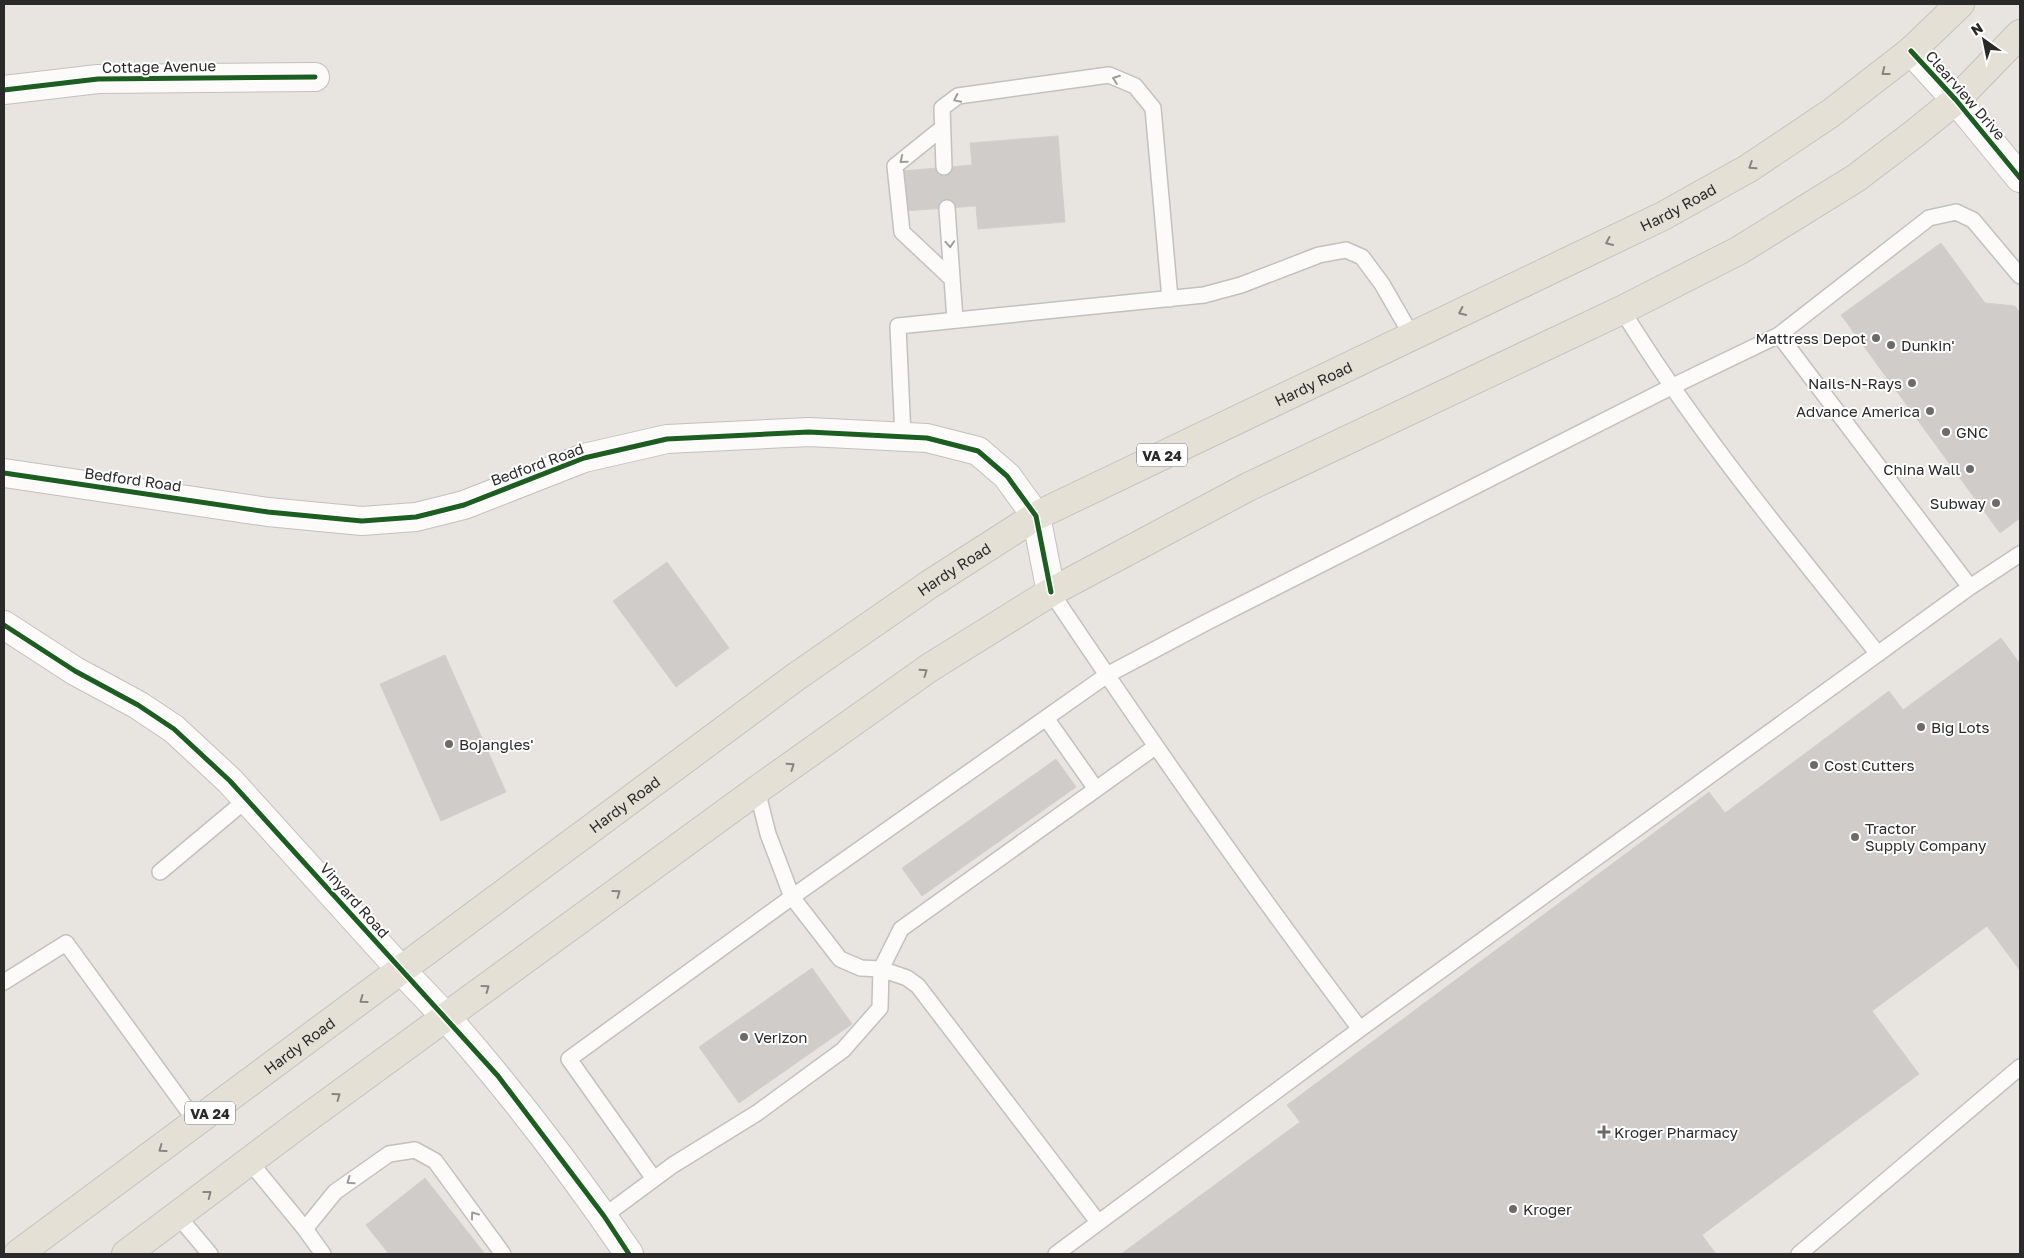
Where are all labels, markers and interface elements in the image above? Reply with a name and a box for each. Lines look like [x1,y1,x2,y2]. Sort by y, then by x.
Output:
north arrow [1959,15,2009,65]
text: N [1968,19,1986,39]
street label: Clearview Drive [1922,47,2010,144]
street label: Cottage Avenue [102,56,217,76]
one-way arrow [1881,66,1890,75]
one-way arrow [1112,75,1121,85]
one-way arrow [953,93,962,103]
one-way arrow [900,154,909,163]
one-way arrow [1749,159,1758,169]
street label: Hardy Road [1637,179,1719,235]
one-way arrow [1605,236,1614,246]
one-way arrow [944,240,955,248]
one-way arrow [1458,306,1467,316]
place label: Mattress Depot [1755,329,1866,347]
marker: Mattress Depot [1870,332,1882,344]
place label: Dunkin' [1901,336,1955,354]
marker: Dunkin' [1885,339,1897,351]
street label: Hardy Road [1272,357,1355,410]
place label: Nails-N-Rays [1808,374,1902,392]
marker: Nails-N-Rays [1906,377,1918,389]
place label: Advance America [1796,402,1920,420]
marker: Advance America [1924,405,1936,417]
place label: GNC [1956,423,1988,441]
marker: GNC [1940,426,1952,438]
street label: Bedford Road [488,439,586,489]
road number: VA 24 [1137,444,1187,466]
place label: China Wall [1883,460,1960,478]
street label: Bedford Road [83,463,183,495]
marker: China Wall [1964,463,1976,475]
place label: Subway [1930,494,1987,512]
marker: Subway [1990,497,2002,509]
street label: Hardy Road [914,539,994,599]
one-way arrow [918,669,928,678]
place label: Big Lots [1931,718,1989,736]
marker: Big Lots [1915,721,1927,733]
place label: Bojangles' [459,735,534,753]
marker: Bojangles' [443,738,455,750]
place label: Cost Cutters [1824,756,1915,774]
marker: Cost Cutters [1808,759,1820,771]
one-way arrow [785,763,795,772]
street label: Hardy Road [585,772,663,836]
place label: Tractor Supply Company [1865,819,1987,854]
marker: Tractor Supply Company [1849,831,1861,843]
street label: Vinyard Road [317,859,393,941]
one-way arrow [611,890,621,899]
one-way arrow [480,985,490,994]
one-way arrow [359,994,369,1003]
street label: Hardy Road [260,1013,338,1078]
place label: Verizon [754,1028,808,1046]
marker: Verizon [738,1031,750,1043]
one-way arrow [331,1093,341,1102]
road number: VA 24 [185,1102,235,1124]
place label: Kroger Pharmacy [1614,1123,1739,1141]
marker: Kroger Pharmacy [1598,1126,1610,1138]
one-way arrow [158,1143,168,1152]
one-way arrow [346,1175,356,1184]
one-way arrow [202,1192,211,1200]
place label: Kroger [1523,1200,1572,1218]
marker: Kroger [1507,1203,1519,1215]
one-way arrow [471,1211,480,1221]

